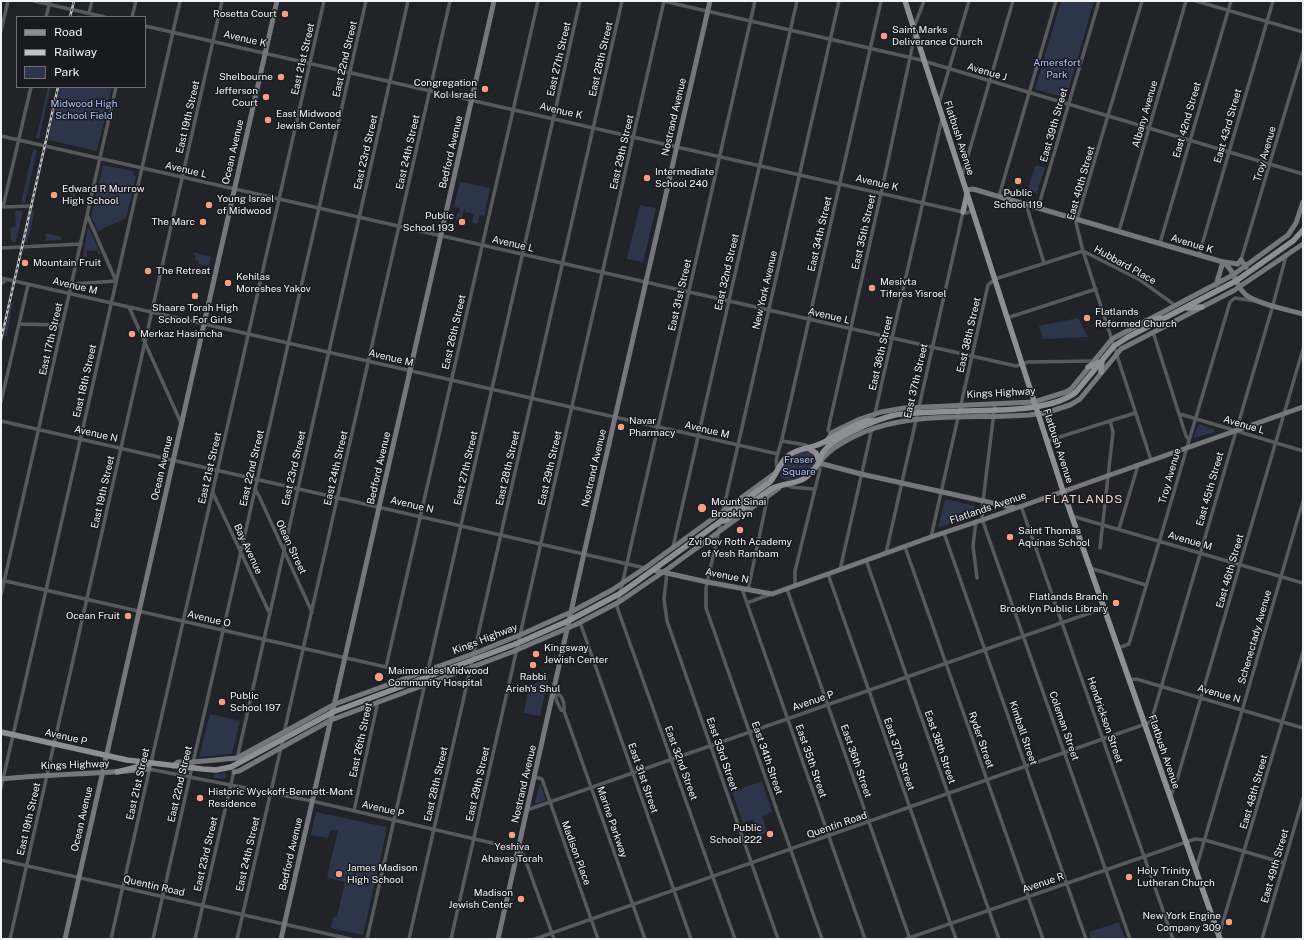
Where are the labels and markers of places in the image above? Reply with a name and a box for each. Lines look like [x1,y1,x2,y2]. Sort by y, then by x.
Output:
place label: Rosetta Court [213,8,277,20]
marker: Rosetta Court [280,9,290,19]
place label: Saint Marks Deliverance Church [892,24,983,48]
marker: Saint Marks Deliverance Church [879,31,889,41]
place label: Shelbourne [219,71,273,83]
marker: Shelbourne [276,72,286,82]
place label: Congregation Kol Israel [414,77,477,100]
marker: Congregation Kol Israel [480,84,490,94]
place label: Jefferson Court [215,85,258,108]
marker: Jefferson Court [261,92,271,102]
place label: East Midwood Jewish Center [276,108,341,132]
marker: East Midwood Jewish Center [263,115,273,125]
place label: Intermediate School 240 [655,166,714,190]
marker: Intermediate School 240 [642,173,652,183]
marker: Public School 119 [1013,176,1023,186]
place label: Edward R Murrow High School [62,183,145,206]
place label: Public School 119 [994,187,1042,210]
marker: Edward R Murrow High School [49,190,59,200]
place label: Young Israel of Midwood [217,193,274,216]
marker: Young Israel of Midwood [204,200,214,210]
place label: Public School 193 [403,210,454,234]
place label: The Marc [152,216,195,228]
marker: The Marc [198,217,208,227]
marker: Public School 193 [457,217,467,227]
place label: Mountain Fruit [33,257,101,269]
marker: Mountain Fruit [20,258,30,268]
place label: The Retreat [156,265,210,277]
marker: The Retreat [143,266,153,276]
place label: Kehilas Moreshes Yakov [236,271,311,294]
place label: Mesivta Tiferes Yisroel [880,276,947,300]
marker: Kehilas Moreshes Yakov [223,278,233,288]
marker: Mesivta Tiferes Yisroel [867,283,877,293]
marker: Shaare Torah High School For Girls [190,291,200,301]
place label: Shaare Torah High School For Girls [152,302,238,326]
place label: Flatlands Reformed Church [1095,306,1177,330]
marker: Flatlands Reformed Church [1082,313,1092,323]
place label: Merkaz Hasimcha [140,328,223,340]
marker: Merkaz Hasimcha [127,329,137,339]
place label: Navar Pharmacy [629,415,675,438]
marker: Navar Pharmacy [616,422,626,432]
place label: Mount Sinai Brooklyn [711,496,766,520]
marker: Mount Sinai Brooklyn [696,502,708,514]
marker: Zvi Dov Roth Academy of Yesh Rambam [735,525,745,535]
place label: Saint Thomas Aquinas School [1018,525,1090,548]
marker: Saint Thomas Aquinas School [1005,532,1015,542]
place label: Zvi Dov Roth Academy of Yesh Rambam [688,536,792,560]
place label: Flatlands Branch Brooklyn Public Library [1000,591,1108,614]
marker: Flatlands Branch Brooklyn Public Library [1111,598,1121,608]
place label: Ocean Fruit [66,610,120,622]
marker: Ocean Fruit [123,611,133,621]
place label: Kingsway Jewish Center [544,642,608,666]
marker: Kingsway Jewish Center [531,649,541,659]
marker: Rabbi Arieh's Shul [528,660,538,670]
place label: Maimonides Midwood Community Hospital [388,665,489,688]
marker: Maimonides Midwood Community Hospital [373,671,385,683]
place label: Rabbi Arieh's Shul [506,671,560,694]
place label: Public School 197 [230,690,281,714]
marker: Public School 197 [217,697,227,707]
place label: Historic Wyckoff-Bennett-Mont Residence [208,786,353,810]
marker: Historic Wyckoff-Bennett-Mont Residence [195,793,205,803]
place label: Public School 222 [710,822,762,846]
marker: Public School 222 [765,829,775,839]
marker: Yeshiva Ahavas Torah [507,830,517,840]
place label: Yeshiva Ahavas Torah [481,841,543,864]
place label: James Madison High School [347,862,418,886]
place label: Holy Trinity Lutheran Church [1137,865,1215,888]
marker: James Madison High School [334,869,344,879]
marker: Holy Trinity Lutheran Church [1124,872,1134,882]
place label: Madison Jewish Center [449,887,513,910]
marker: Madison Jewish Center [516,894,526,904]
place label: New York Engine Company 309 [1143,910,1221,934]
marker: New York Engine Company 309 [1224,917,1234,927]

